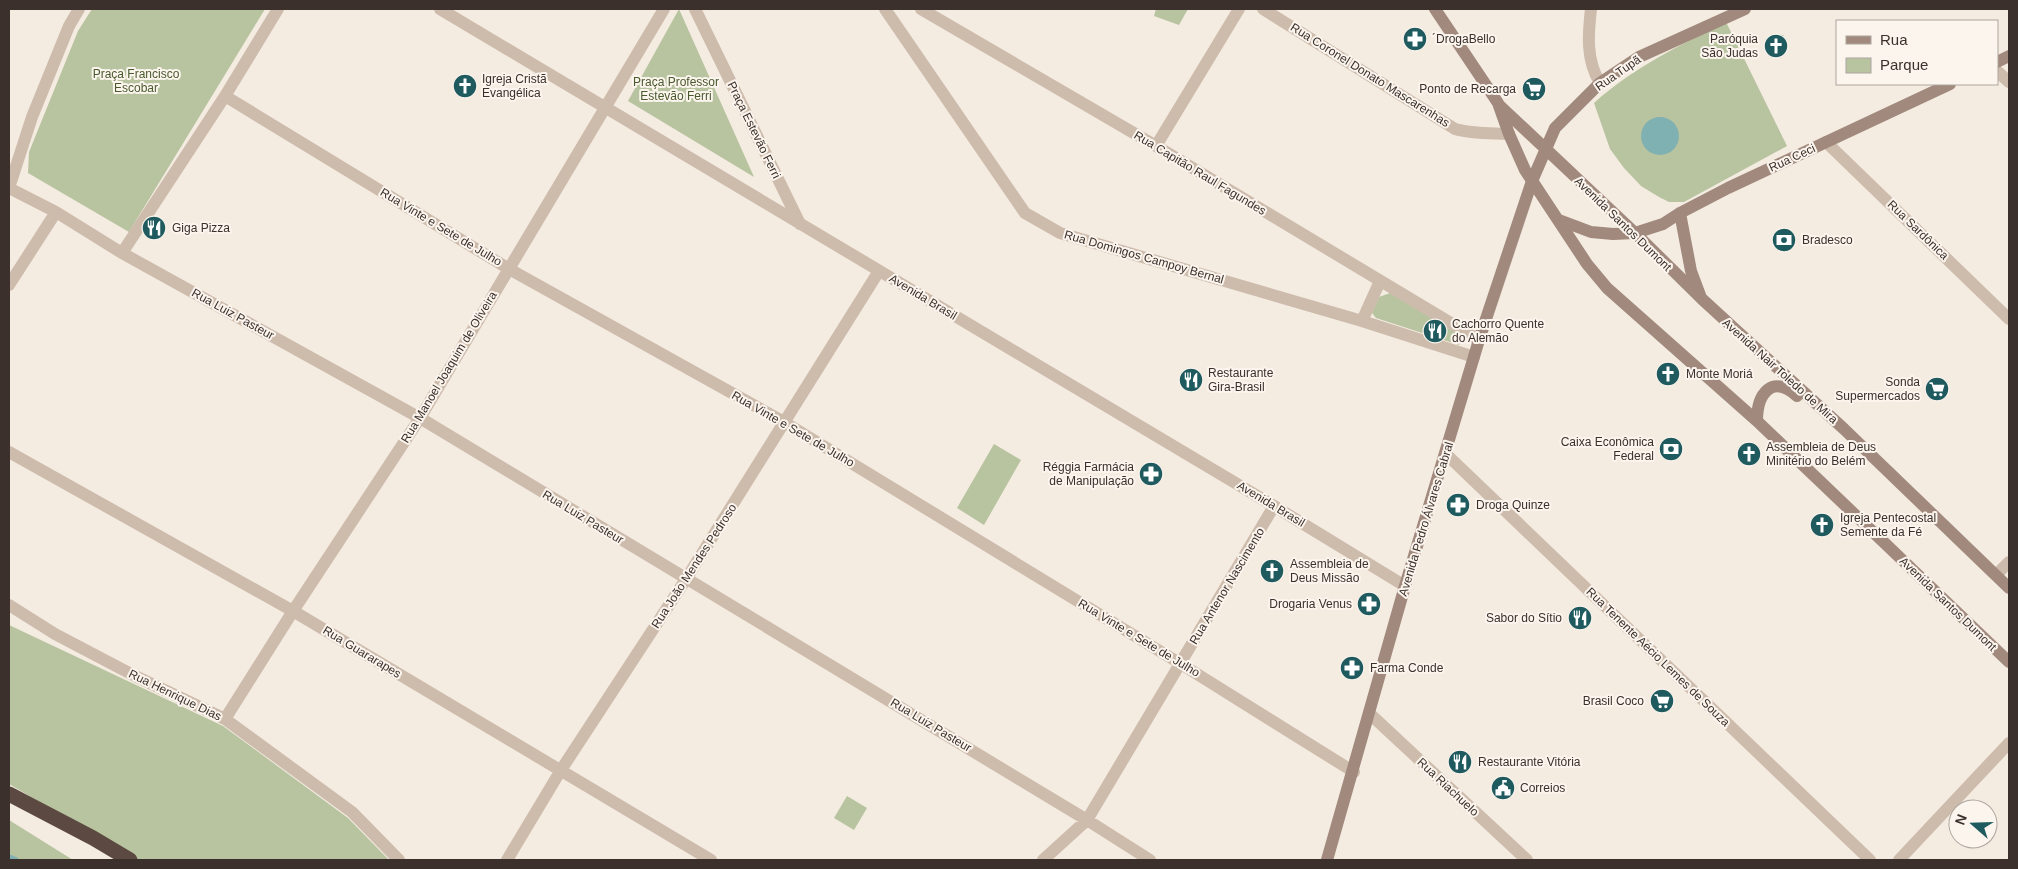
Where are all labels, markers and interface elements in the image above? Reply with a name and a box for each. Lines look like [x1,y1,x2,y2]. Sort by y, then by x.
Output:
street label: Rua Coronel Donato Mascarenhas [1288,20,1452,130]
legend [1836,20,1998,85]
pharmacy icon: ´DrogaBello [1402,26,1428,52]
text: Rua [1880,31,1908,48]
place label: ´DrogaBello [1432,32,1496,46]
place label: Paróquia São Judas [1701,32,1758,60]
church icon: Paróquia São Judas [1763,33,1789,59]
street label: Rua Tupã [1593,52,1644,94]
text: Parque [1880,56,1928,73]
park label: Praça Francisco Escobar [93,67,180,95]
place label: Igreja Cristã Evangélica [482,72,547,100]
church icon: Igreja Cristã Evangélica [452,73,478,99]
park label: Praça Professor Estevão Ferri [633,75,719,103]
supermarket icon: Ponto de Recarga [1521,76,1547,102]
street label: Praça Estevão Ferri [724,79,784,181]
place label: Ponto de Recarga [1419,82,1516,96]
street label: Rua Capitão Raul Fagundes [1131,128,1269,218]
street label: Rua Ceci [1767,141,1817,175]
street label: Avenida Santos Dumont [1572,174,1675,274]
street label: Rua Vinte e Sete de Julho [378,185,505,269]
street label: Rua Sardônica [1885,197,1952,263]
restaurant icon: Giga Pizza [141,215,167,241]
place label: Giga Pizza [172,221,230,235]
street label: Rua Domingos Campoy Bernal [1063,227,1225,287]
bank icon: Bradesco [1771,227,1797,253]
place label: Bradesco [1802,233,1853,247]
street label: Avenida Brasil [887,271,959,323]
street label: Rua Luiz Pasteur [189,286,277,342]
street label: Rua Manoel Joaquim de Oliveira [398,289,500,445]
street label: Avenida Nair Toledo de Mira [1719,316,1841,427]
place label: Cachorro Quente do Alemão [1452,317,1544,345]
restaurant icon: Cachorro Quente do Alemão [1422,318,1448,344]
church icon: Monte Moriá [1655,361,1681,387]
place label: Restaurante Gira-Brasil [1208,366,1274,394]
restaurant icon: Restaurante Gira-Brasil [1178,367,1204,393]
place label: Monte Moriá [1686,367,1753,381]
place label: Sonda Supermercados [1835,375,1920,403]
supermarket icon: Sonda Supermercados [1924,376,1950,402]
street label: Rua Vinte e Sete de Julho [729,388,857,470]
place label: Caixa Econômica Federal [1561,435,1654,463]
bank icon: Caixa Econômica Federal [1658,436,1684,462]
street label: Avenida Pedro Álvares Cabral [1395,440,1456,598]
place label: Assembleia de Deus Minitério do Belém [1766,440,1876,468]
church icon: Assembleia de Deus Minitério do Belém [1736,441,1762,467]
place label: Réggia Farmácia de Manipulação [1043,460,1134,488]
pharmacy icon: Réggia Farmácia de Manipulação [1138,461,1164,487]
street label: Avenida Brasil [1235,478,1307,530]
street label: Rua Luiz Pasteur [540,487,626,547]
pharmacy icon: Droga Quinze [1445,492,1471,518]
place label: Droga Quinze [1476,498,1550,512]
street label: Rua João Mendes Pedroso [649,501,740,631]
place label: Igreja Pentecostal Semente da Fé [1840,511,1936,539]
church icon: Igreja Pentecostal Semente da Fé [1809,512,1835,538]
street label: Rua Antenor Nascimento [1187,525,1268,647]
street label: Avenida Santos Dumont [1897,554,2000,654]
place label: Assembleia de Deus Missão [1290,557,1369,585]
church icon: Assembleia de Deus Missão [1259,558,1285,584]
street label: Rua Tenente Aécio Lemes de Souza [1583,585,1733,730]
pharmacy icon: Drogaria Venus [1356,591,1382,617]
street label: Rua Vinte e Sete de Julho [1076,596,1203,680]
place label: Drogaria Venus [1269,597,1352,611]
restaurant icon: Sabor do Sítio [1567,605,1593,631]
place label: Sabor do Sítio [1486,611,1562,625]
street label: Rua Guararapes [320,623,404,681]
pharmacy icon: Farma Conde [1339,655,1365,681]
place label: Farma Conde [1370,661,1444,675]
street label: Rua Henrique Dias [126,666,224,724]
supermarket icon: Brasil Coco [1649,688,1675,714]
place label: Brasil Coco [1583,694,1644,708]
street label: Rua Luiz Pasteur [888,695,974,755]
restaurant icon: Restaurante Vitória [1447,749,1473,775]
street label: Rua Riachuelo [1414,755,1482,819]
place label: Restaurante Vitória [1478,755,1581,769]
public building icon: Correios [1490,775,1516,801]
place label: Correios [1520,781,1565,795]
north arrow [1948,799,1998,849]
text: N [1952,812,1970,827]

